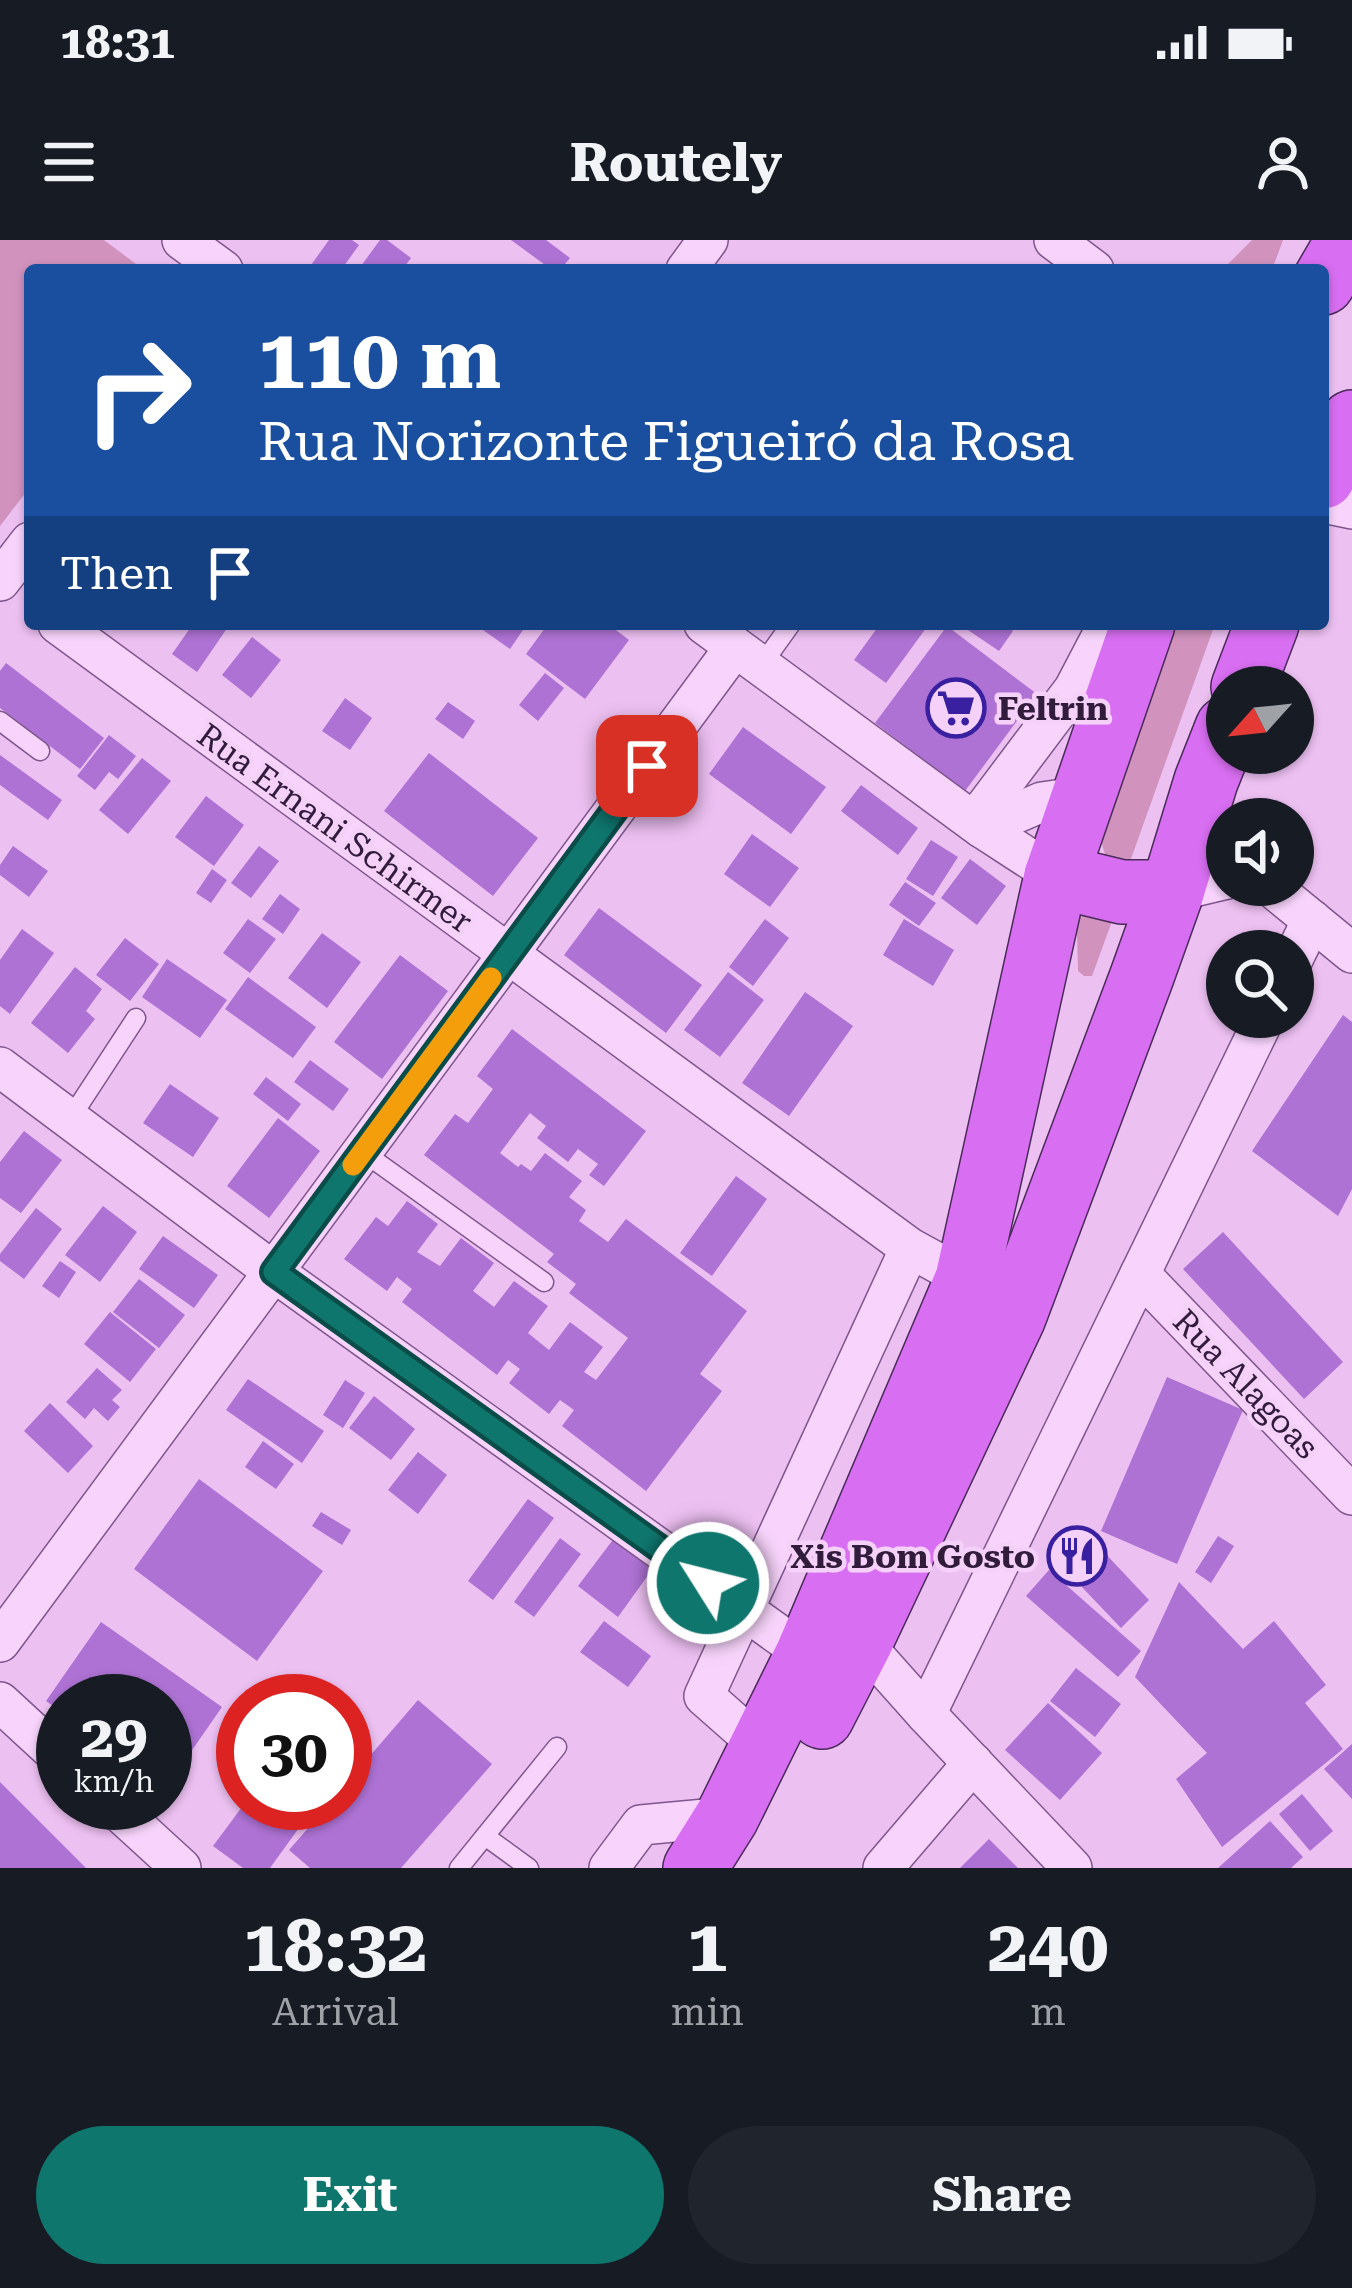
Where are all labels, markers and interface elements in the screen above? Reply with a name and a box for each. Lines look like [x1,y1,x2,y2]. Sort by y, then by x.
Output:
text: 18:31 [60,16,175,69]
icon: menu [36,129,102,195]
icon: person [1250,129,1316,195]
text: Routely [570,131,782,194]
text: 110 m [258,310,501,408]
icon: right [60,312,216,468]
text: Rua Norizonte Figueiró da Rosa [258,410,1074,473]
icon: arrive [197,540,263,606]
text: Then [60,547,173,600]
north arrow [1206,666,1314,774]
map controls [1206,666,1314,1038]
supermarket icon: Feltrin [925,677,987,739]
place label: Feltrin [998,689,1108,728]
street label: Rua Ernani Schirmer [190,715,480,941]
pin [596,715,698,817]
icon: arrive [614,733,680,799]
button: sound [1206,798,1314,906]
button: search [1206,930,1314,1038]
street label: Rua Alagoas [1165,1301,1327,1467]
position arrow [645,1520,771,1646]
restaurant icon: Xis Bom Gosto [1046,1525,1108,1587]
place label: Xis Bom Gosto [790,1537,1035,1576]
speed limit sign: 30 [216,1674,372,1830]
text: 29 [80,1701,148,1772]
text: km/h [74,1764,154,1799]
text: 18:32 [244,1904,427,1989]
text: 1 [687,1904,728,1989]
text: 240 [988,1904,1108,1989]
text: Arrival [272,1989,399,2035]
text: min [671,1989,744,2035]
text: m [1030,1989,1066,2035]
button: Exit [36,2126,664,2264]
button: Share [688,2126,1316,2264]

